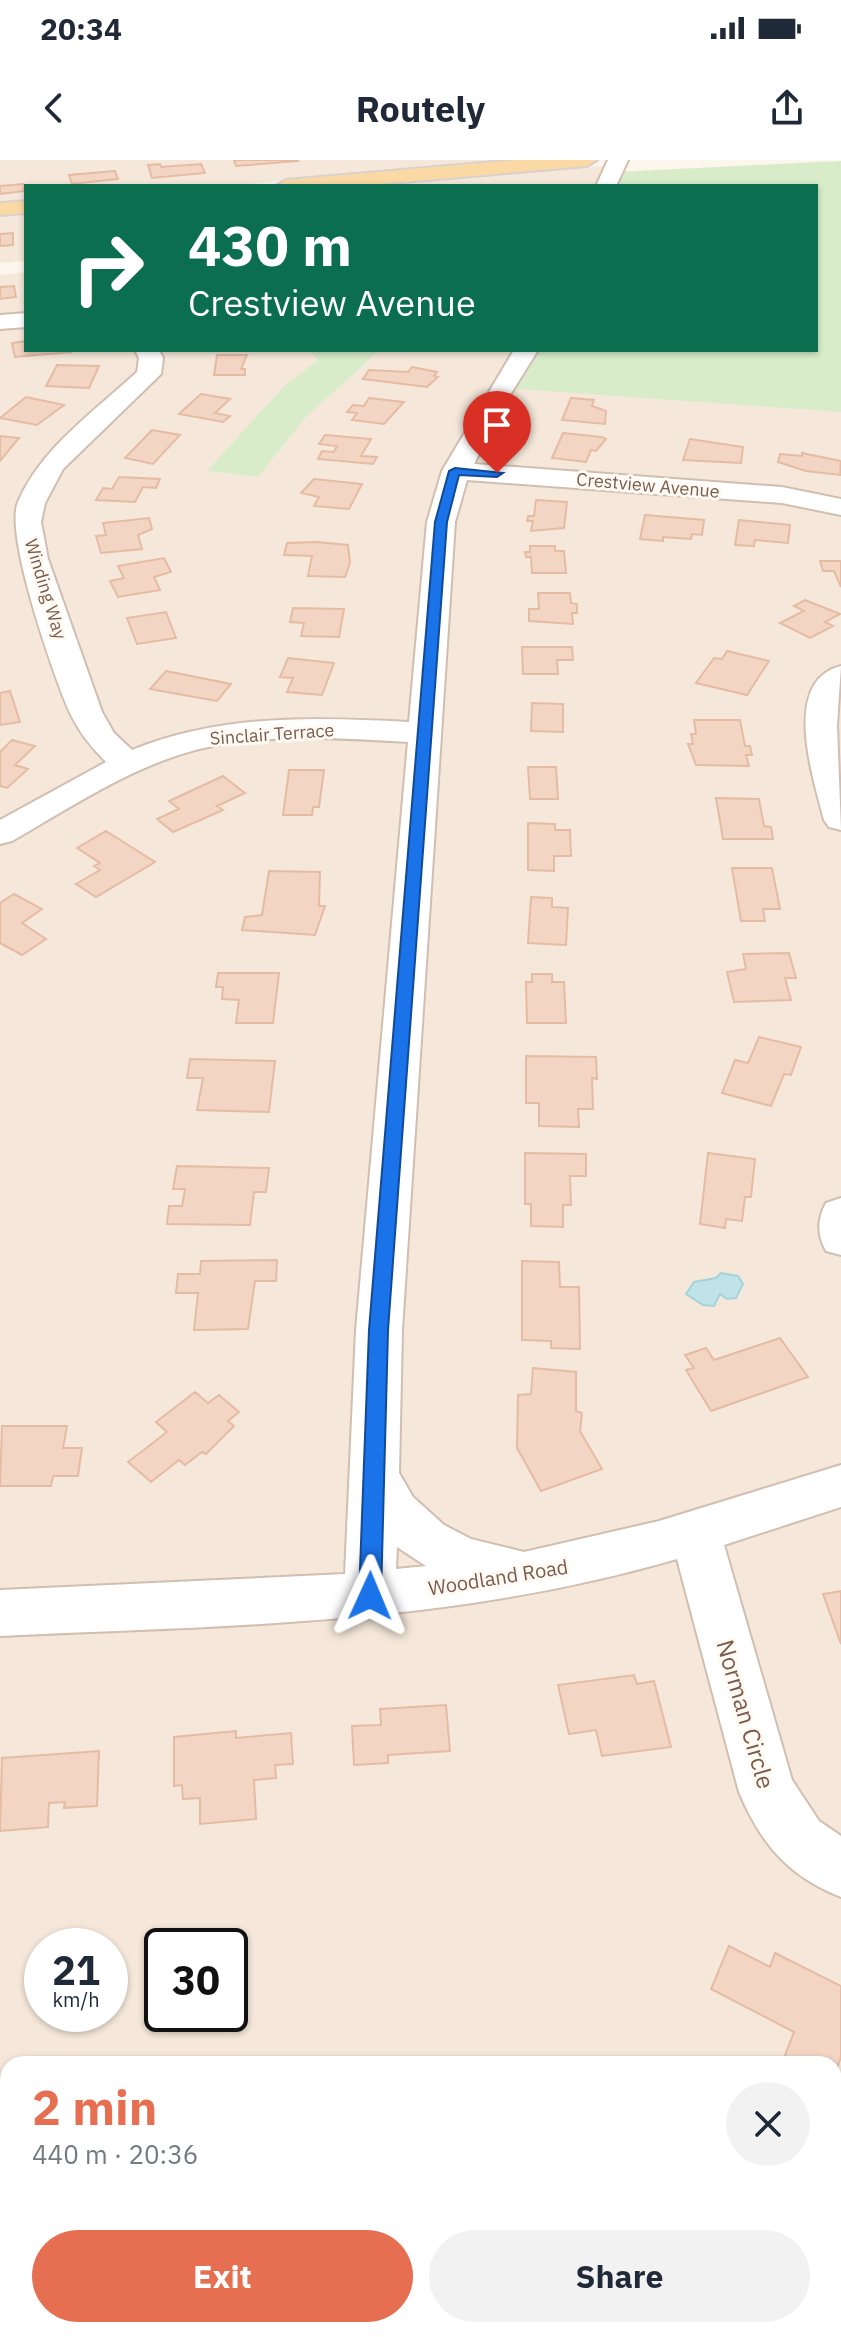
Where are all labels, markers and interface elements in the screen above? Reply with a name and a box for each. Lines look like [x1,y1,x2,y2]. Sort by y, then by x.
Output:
text: 20:34 [40,9,122,48]
text: Routely [356,85,485,132]
icon: back [32,86,76,130]
icon: share [765,86,809,130]
text: 430 m [188,209,352,281]
icon: right [56,216,160,320]
text: Crestview Avenue [188,279,476,326]
pin [463,391,531,473]
icon: arrive [475,403,519,447]
street label: Crestview Avenue [575,467,721,503]
street label: Winding Way [20,536,72,642]
street label: Sinclair Terrace [209,718,335,750]
street label: Woodland Road [426,1553,570,1601]
position arrow [328,1554,412,1638]
street label: Norman Circle [709,1636,783,1792]
speed limit sign: 30 [144,1928,248,2032]
text: 21 [52,1944,100,1996]
text: km/h [52,1986,100,2013]
text: 2 min [32,2076,157,2138]
button: close [726,2082,810,2166]
text: 440 m · 20:36 [32,2137,198,2171]
button: Exit [32,2230,413,2322]
button: Share [429,2230,810,2322]

